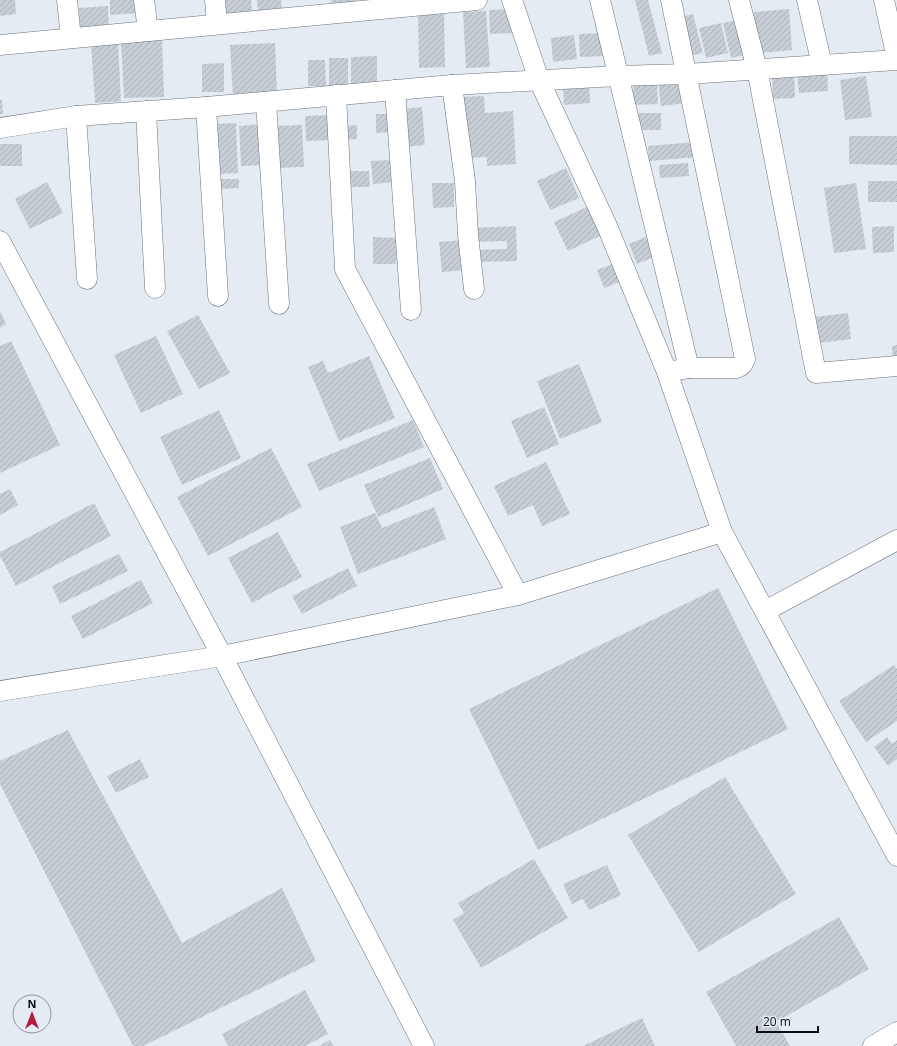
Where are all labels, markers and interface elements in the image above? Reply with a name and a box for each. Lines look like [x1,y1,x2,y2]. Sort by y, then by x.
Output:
north arrow [12,994,52,1034]
text: N [28,996,36,1011]
scale bar [757,1008,818,1034]
text: 20 m [763,1013,791,1030]

